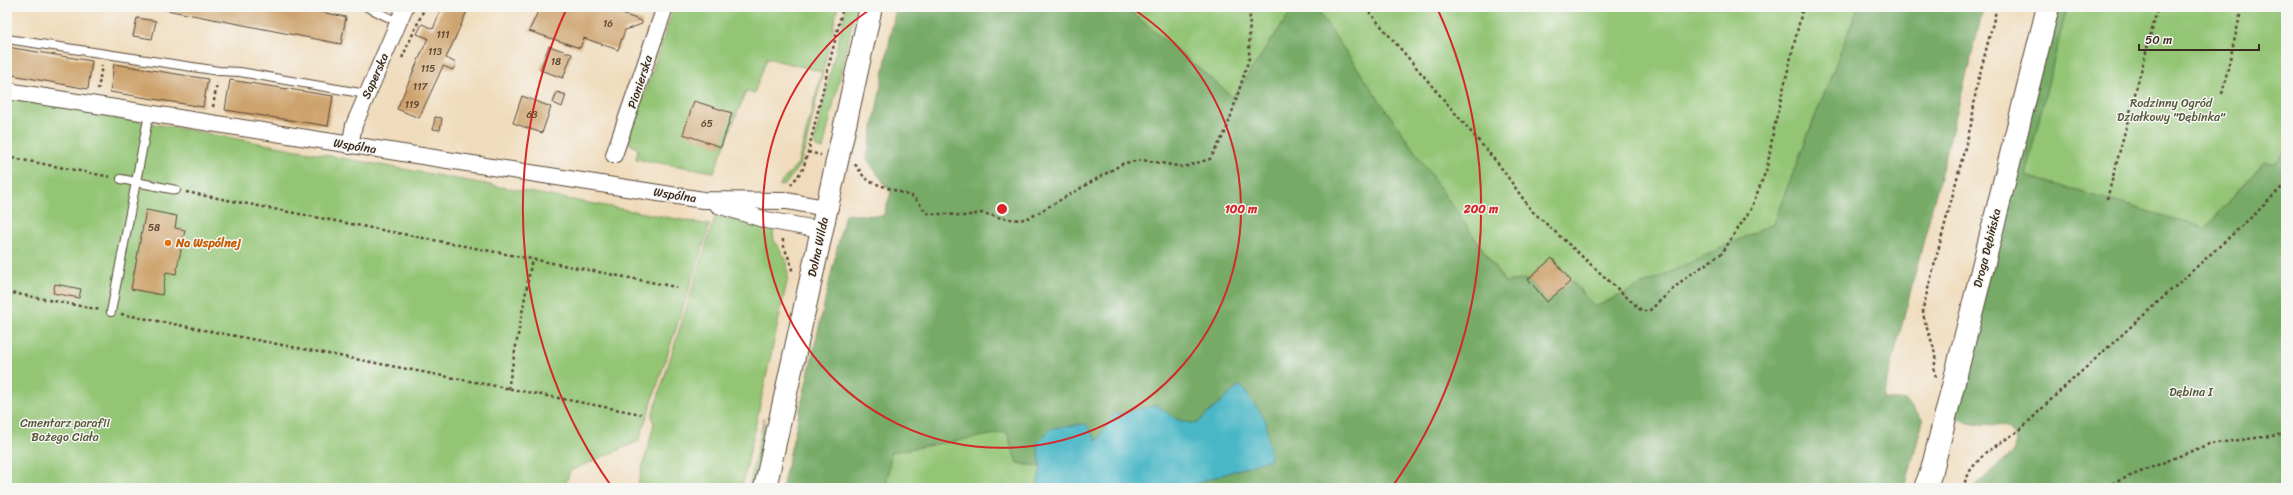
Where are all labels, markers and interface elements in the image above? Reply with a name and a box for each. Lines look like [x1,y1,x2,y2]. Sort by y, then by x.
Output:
house number: 16 [603,15,613,33]
house number: 111 [437,26,449,44]
scale bar [2139,26,2259,52]
text: 50 m [2145,29,2172,51]
house number: 113 [428,43,443,61]
street label: Saperska [355,49,395,103]
street label: Pionierska [621,52,659,112]
house number: 18 [551,53,561,71]
house number: 115 [421,60,435,78]
house number: 117 [413,78,428,96]
park label: Rodzinny Ogród Działkowy "Dębinka" [2117,92,2226,128]
house number: 119 [405,96,419,114]
house number: 63 [526,106,538,124]
house number: 65 [701,115,713,133]
street label: Wspólna [332,132,378,160]
street label: Wspólna [652,181,698,209]
text: 100 m [1225,198,1258,220]
text: 200 m [1463,198,1499,220]
centre of rings [995,202,1009,216]
street label: Droga Dębińska [1967,206,2007,290]
street label: Dolna Wilda [801,215,835,279]
house number: 58 [148,219,160,237]
place label: Na Wspólnej [175,232,242,254]
marker: Na Wspólnej [163,238,173,248]
park label: Dębina I [2169,381,2214,403]
park label: Cmentarz parafii Bożego Ciała [20,412,110,448]

